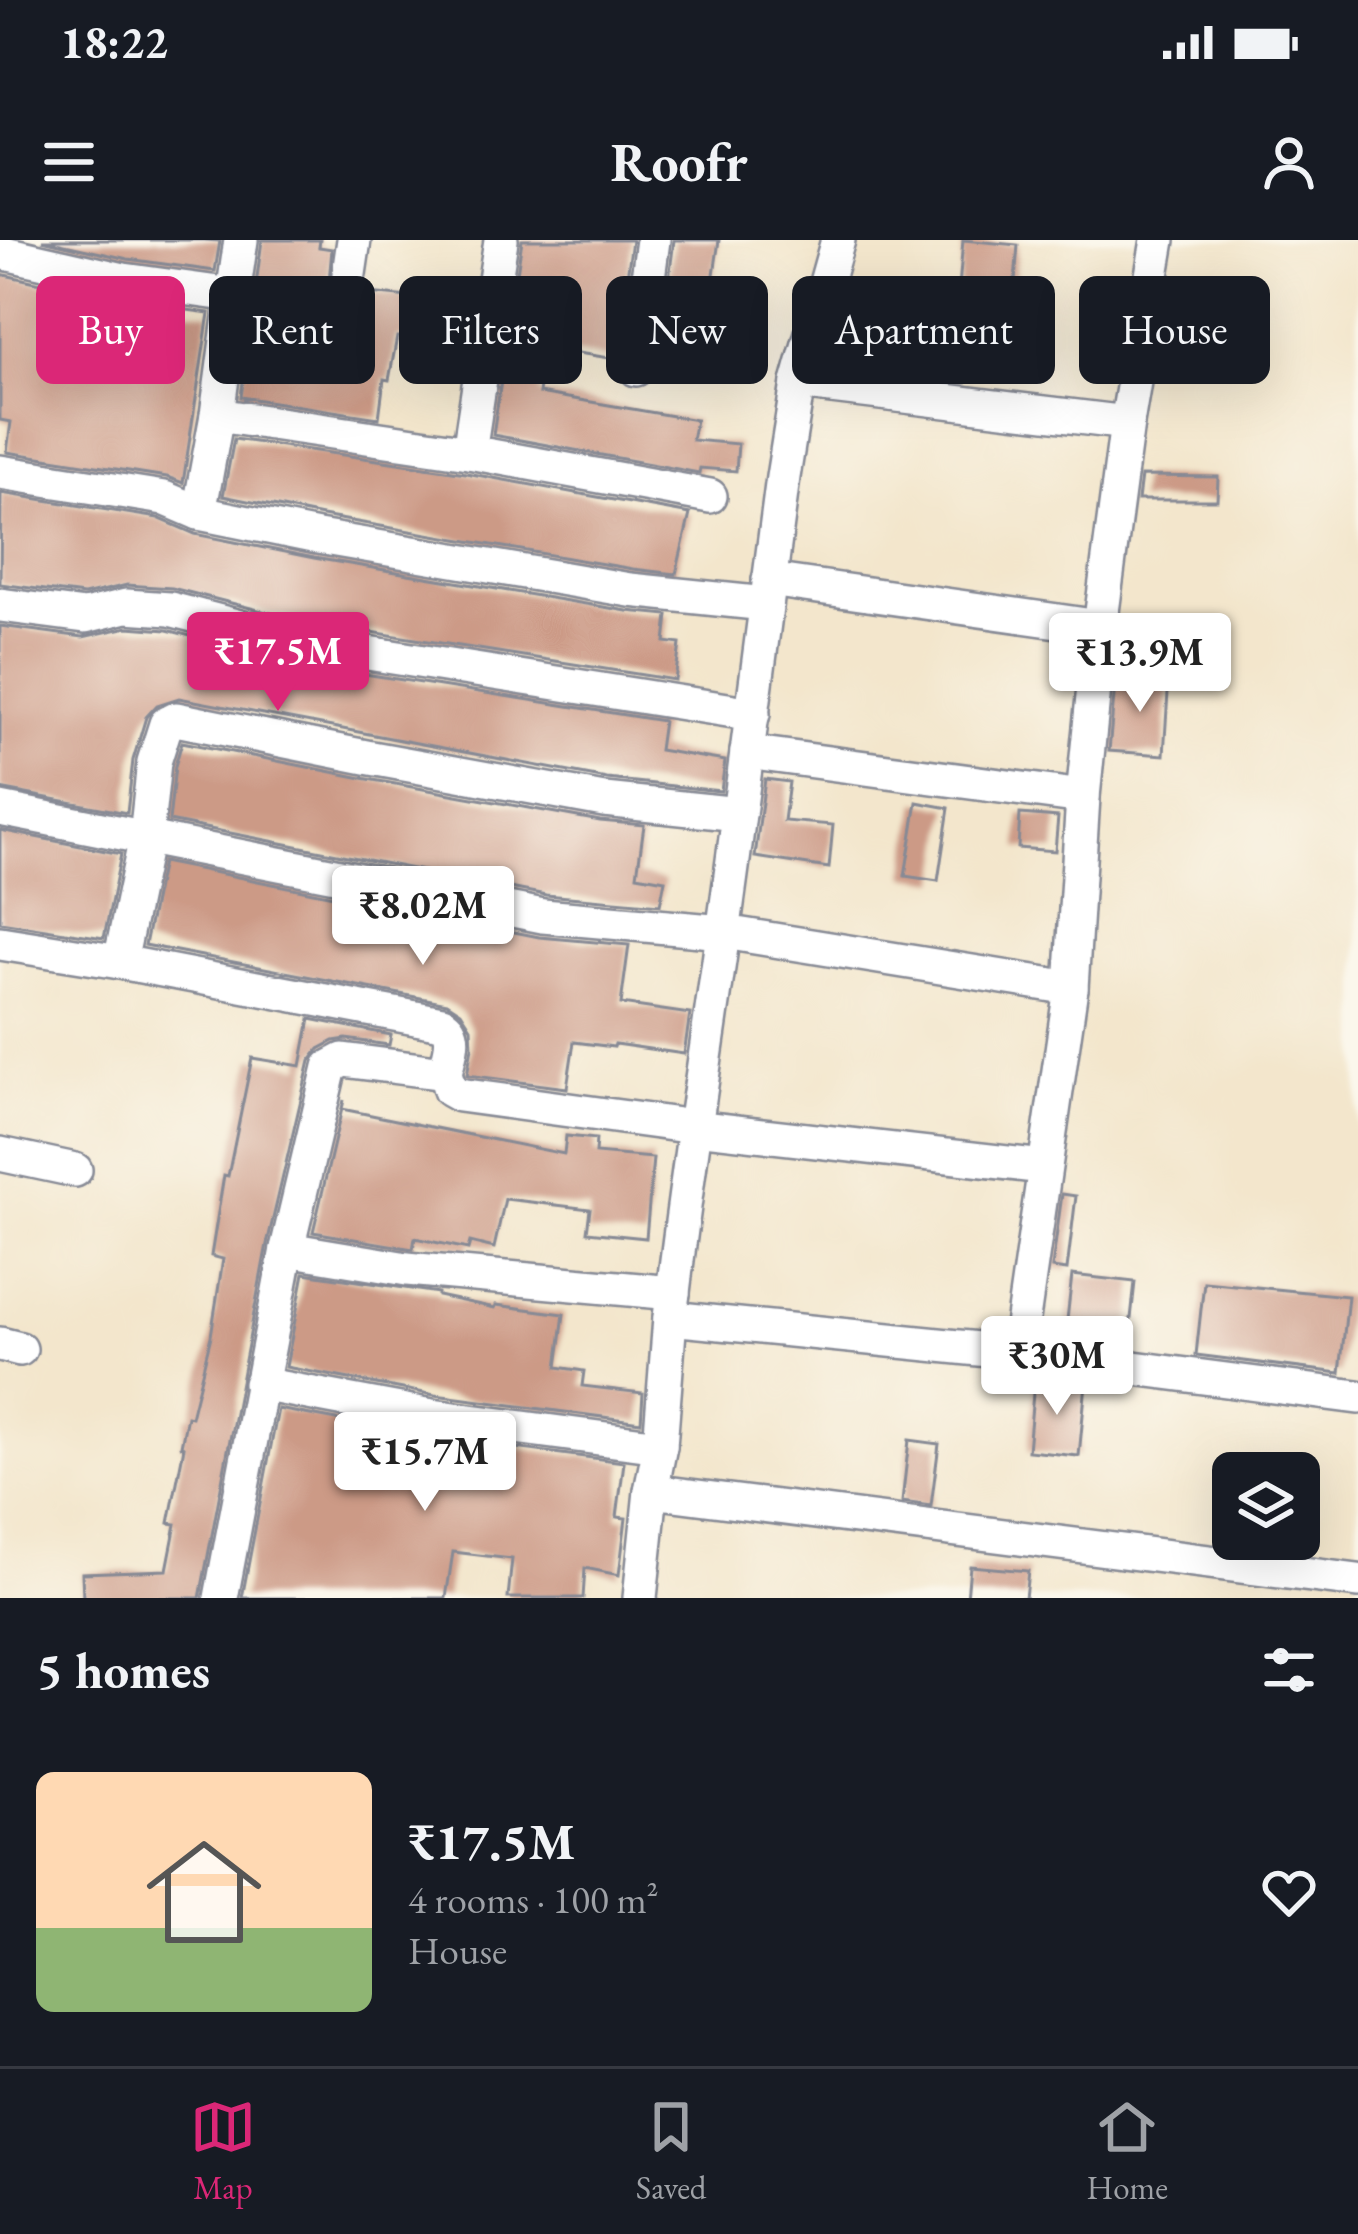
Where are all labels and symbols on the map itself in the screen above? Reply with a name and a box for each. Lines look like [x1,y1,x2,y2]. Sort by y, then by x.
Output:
pin: ₹17.5M [180,612,376,714]
pin: ₹13.9M [1042,613,1238,715]
pin: ₹8.02M [325,866,521,968]
pin: ₹30M [986,1316,1128,1418]
pin: ₹15.7M [327,1412,523,1514]

